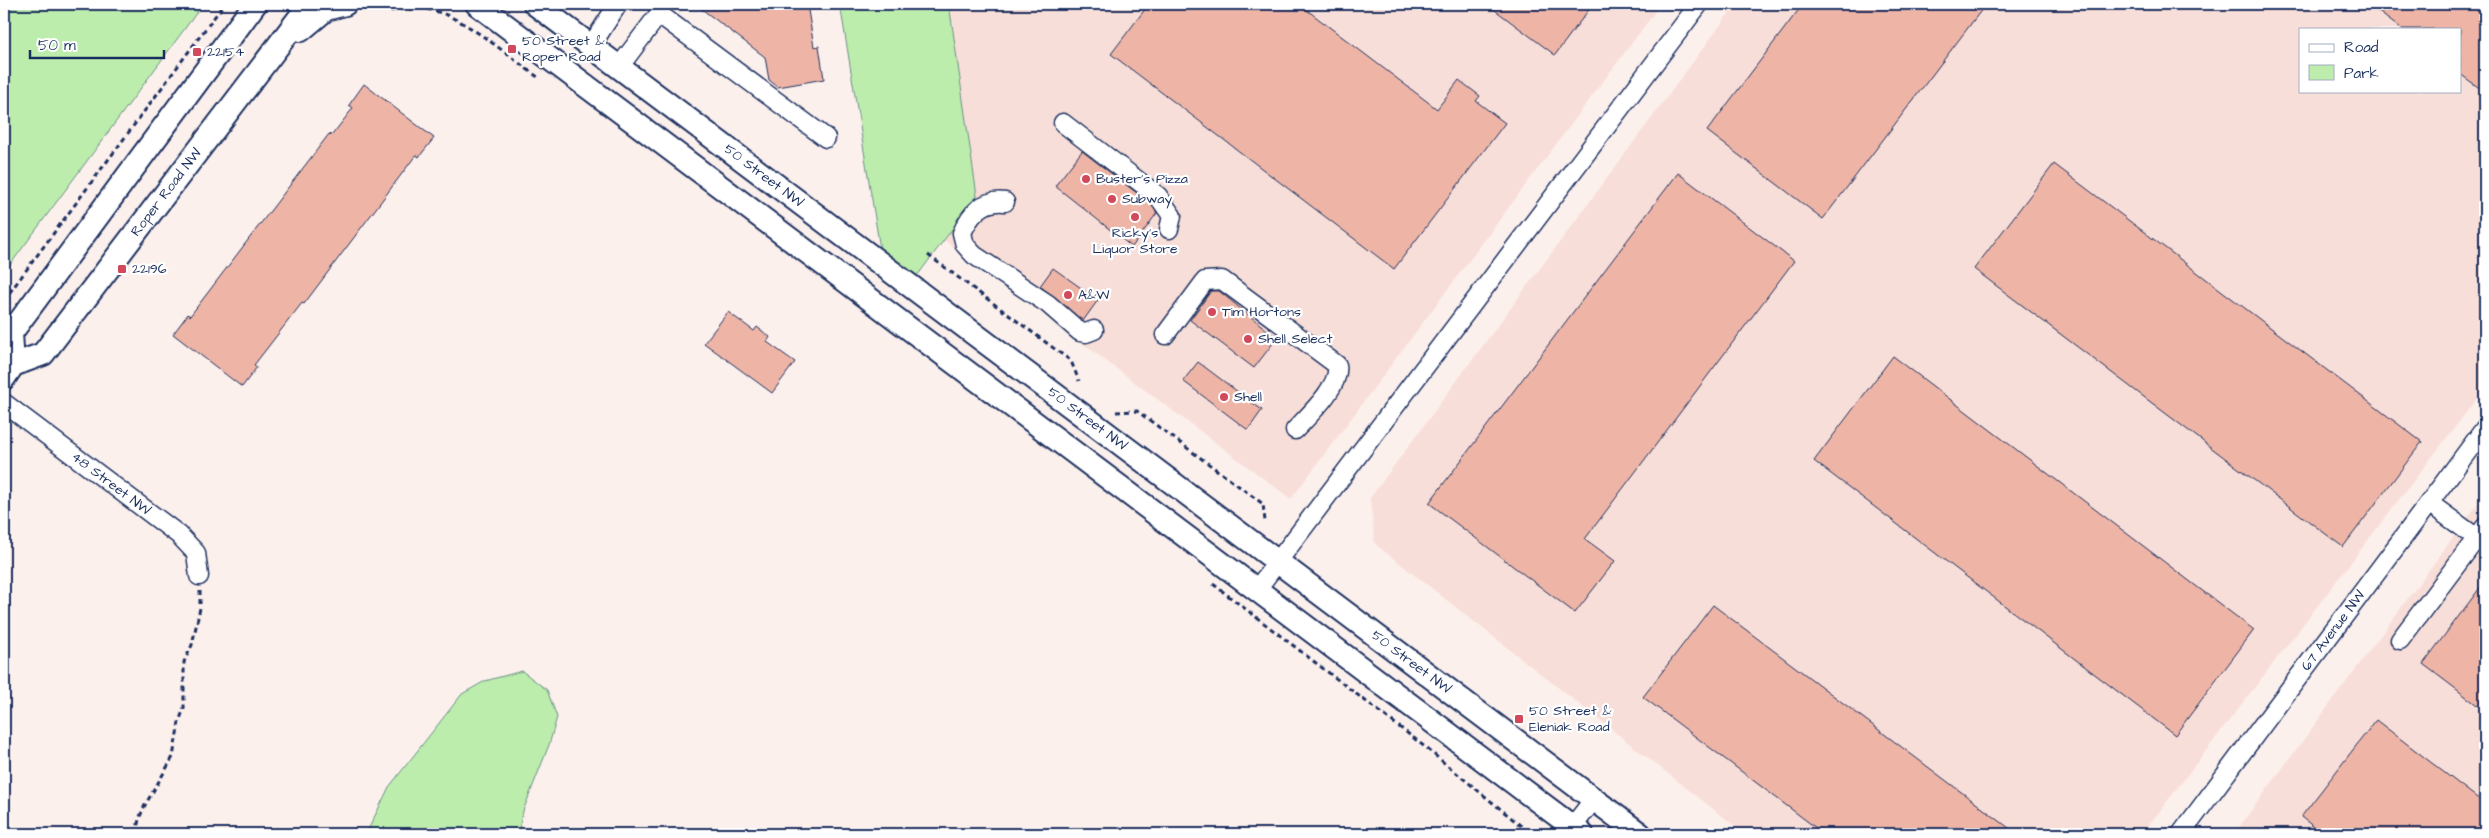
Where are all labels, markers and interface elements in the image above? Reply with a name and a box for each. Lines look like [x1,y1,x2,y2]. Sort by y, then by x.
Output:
scale bar [30,28,164,60]
legend [2299,28,2462,92]
place label: 50 Street & Roper Road [522,31,605,67]
text: 50 m [38,35,76,56]
text: Road [2344,37,2379,58]
place label: 22154 [207,42,245,62]
marker: 50 Street & Roper Road [506,43,518,55]
marker: 22154 [191,46,203,58]
text: Park [2344,63,2379,84]
street label: 50 Street NW [720,139,808,212]
street label: Roper Road NW [126,144,206,241]
place label: Buster's Pizza [1096,169,1188,189]
marker: Buster's Pizza [1080,173,1092,185]
place label: Subway [1122,189,1172,209]
marker: Subway [1106,193,1118,205]
marker: Ricky's Liquor Store [1129,211,1141,223]
place label: Ricky's Liquor Store [1092,223,1178,259]
place label: 22196 [132,259,167,279]
marker: 22196 [116,263,128,275]
place label: A&W [1078,285,1110,305]
marker: A&W [1062,289,1074,301]
place label: Tim Hortons [1222,302,1301,322]
marker: Tim Hortons [1206,306,1218,318]
place label: Shell Select [1258,329,1333,349]
marker: Shell Select [1242,333,1254,345]
street label: 50 Street NW [1043,382,1132,456]
place label: Shell [1234,387,1262,407]
marker: Shell [1218,391,1230,403]
street label: 48 Street NW [67,447,155,520]
street label: 67 Avenue NW [2296,586,2370,675]
street label: 50 Street NW [1367,626,1455,699]
place label: 50 Street & Eleniak Road [1529,701,1612,737]
marker: 50 Street & Eleniak Road [1513,713,1525,725]

